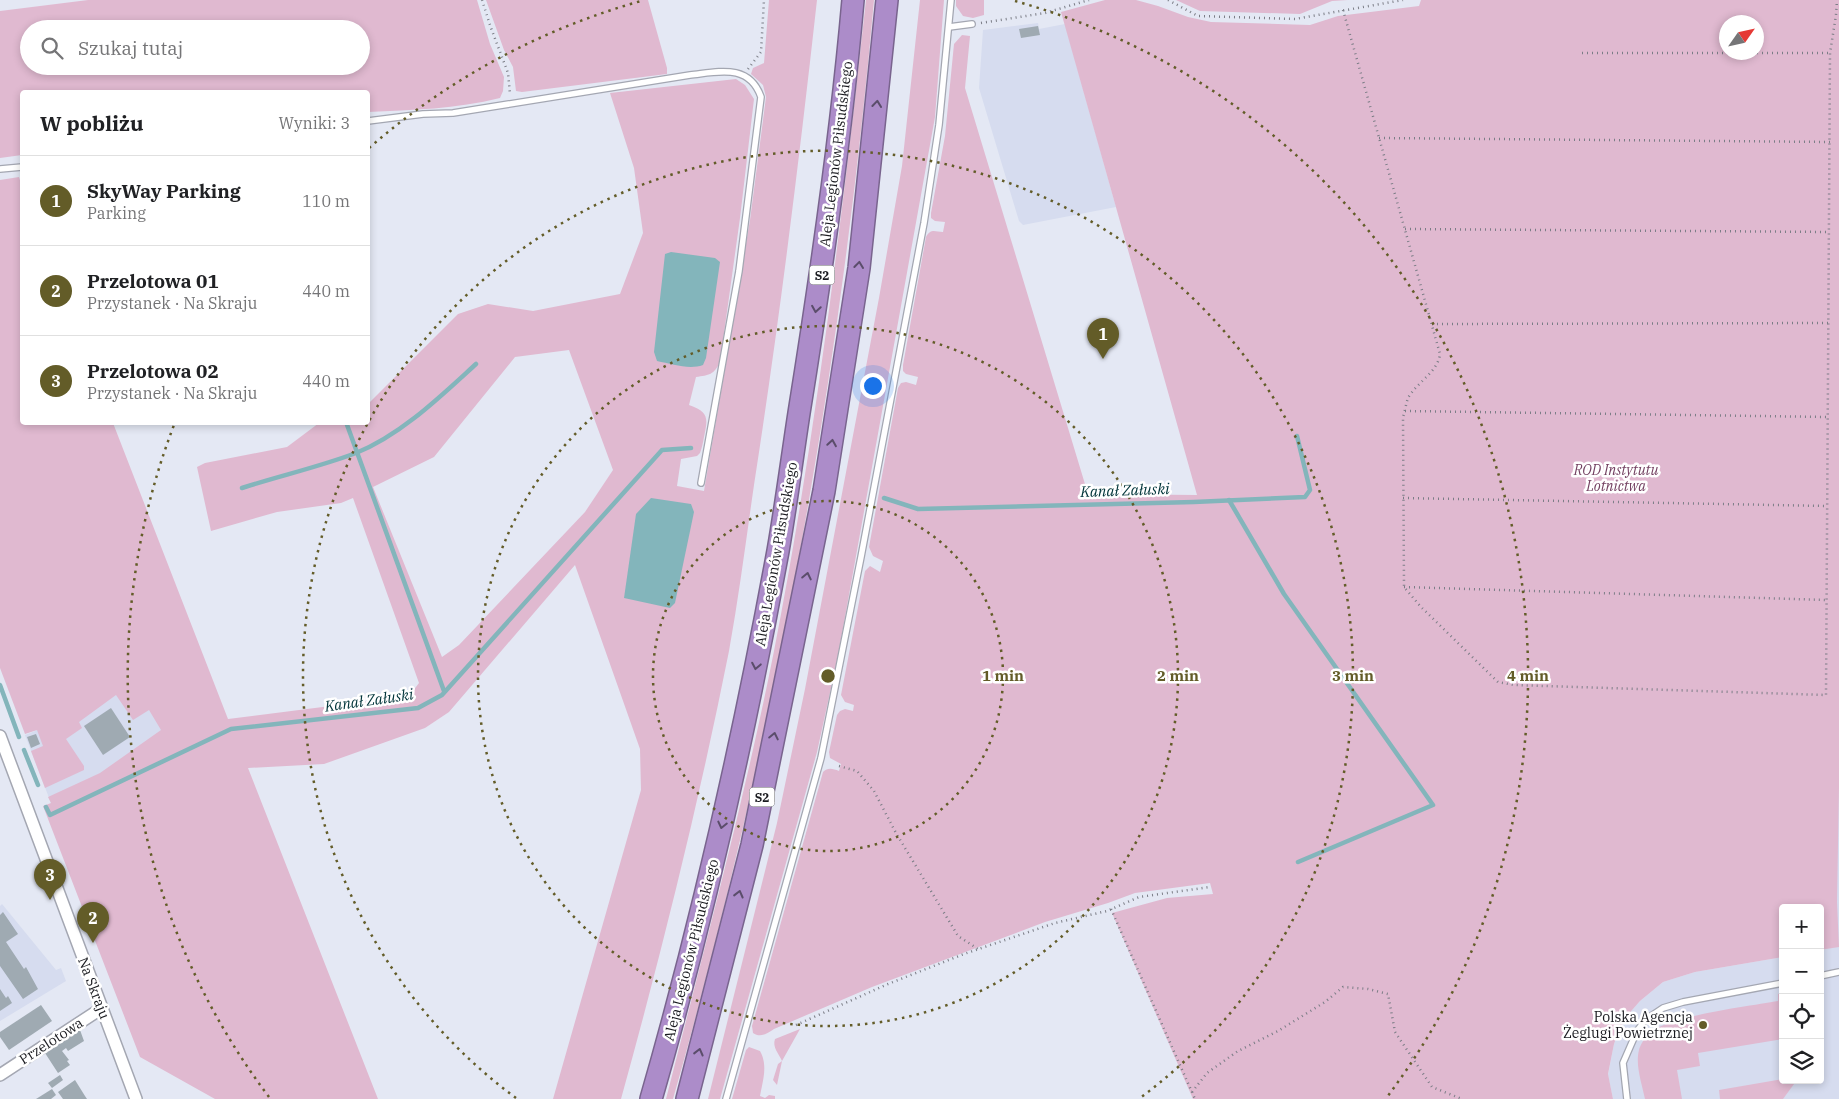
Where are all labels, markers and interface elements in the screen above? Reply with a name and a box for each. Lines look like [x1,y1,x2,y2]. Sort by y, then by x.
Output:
north arrow [1719,15,1764,60]
search box [20,20,370,75]
icon: search [38,34,66,62]
text: Szukaj tutaj [78,36,183,60]
street label: Aleja Legionów Piłsudskiego [816,60,856,248]
one-way arrow [871,99,882,107]
text: W pobliżu [40,109,143,137]
text: Wyniki: 3 [278,113,350,133]
text: SkyWay Parking [87,179,241,203]
text: 1 [51,191,61,211]
text: 110 m [302,191,350,211]
text: Parking [87,203,146,223]
one-way arrow [853,261,864,269]
road number: S2 [810,266,834,284]
text: Przelotowa 01 [87,269,219,293]
text: 2 [51,281,61,301]
text: 440 m [302,281,350,301]
text: Przystanek · Na Skraju [87,293,257,313]
one-way arrow [812,305,822,313]
pin: 1 [1087,318,1119,359]
text: Przelotowa 02 [87,359,219,383]
text: 3 [51,371,61,391]
text: 440 m [302,371,350,391]
your location [860,373,886,399]
text: Przystanek · Na Skraju [87,383,257,403]
one-way arrow [826,439,837,447]
street label: Aleja Legionów Piłsudskiego [751,460,801,648]
park label: ROD Instytutu Lotnictwa [1573,461,1658,495]
water label: Kanał Załuski [1079,479,1170,501]
one-way arrow [801,572,812,581]
one-way arrow [751,661,762,670]
text: 1 min [982,666,1024,685]
text: 2 min [1157,666,1199,685]
text: 3 min [1332,666,1374,685]
text: 4 min [1507,666,1549,685]
centre of rings [819,667,837,685]
water label: Kanał Załuski [322,684,415,716]
one-way arrow [769,731,779,740]
road number: S2 [750,788,774,806]
one-way arrow [717,820,728,829]
street label: Aleja Legionów Piłsudskiego [660,857,722,1043]
pin: 3 [34,859,66,900]
one-way arrow [733,890,744,899]
pin: 2 [77,902,109,943]
map controls [1779,904,1824,1084]
button: + [1779,904,1824,949]
button: − [1779,949,1824,994]
street label: Na Skraju [74,954,114,1022]
button: locate [1779,994,1824,1039]
place label: Polska Agencja Żeglugi Powietrznej [1563,1008,1693,1042]
street label: Przelotowa [16,1014,87,1068]
marker: Polska Agencja Żeglugi Powietrznej [1697,1019,1709,1031]
button: layers [1779,1039,1824,1084]
one-way arrow [693,1047,704,1056]

